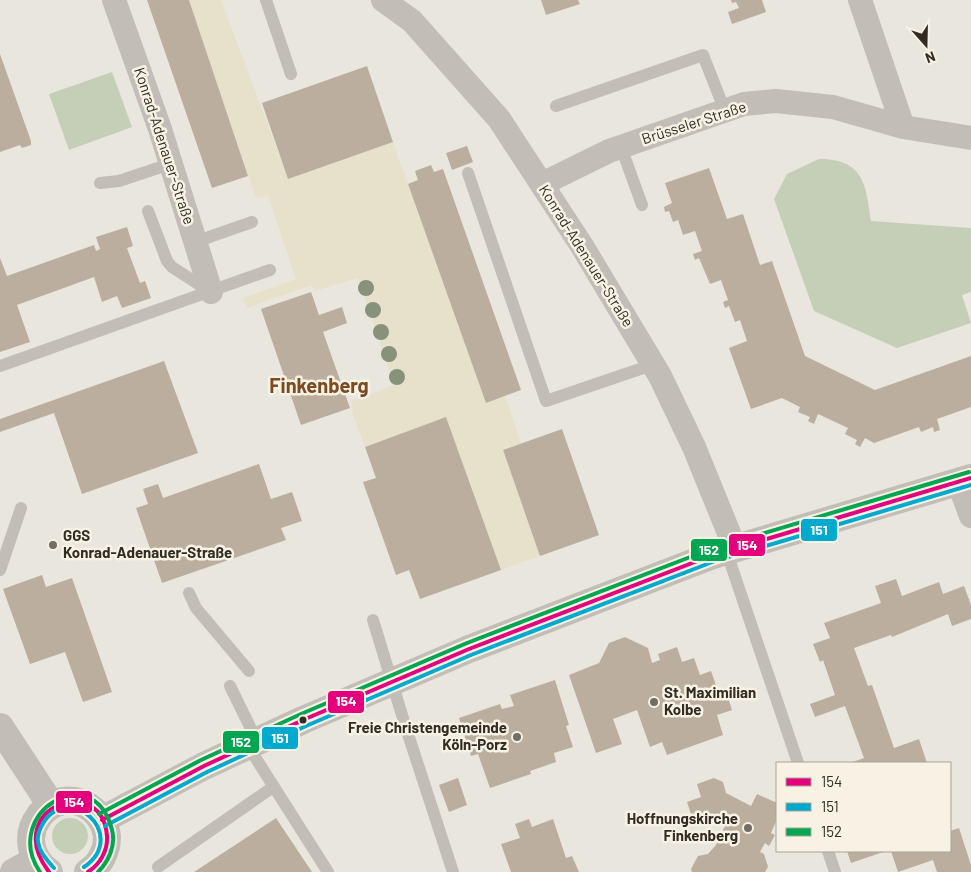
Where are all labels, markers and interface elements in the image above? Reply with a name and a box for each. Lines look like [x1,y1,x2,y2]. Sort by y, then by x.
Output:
north arrow [901,20,951,70]
text: N [923,48,938,67]
street label: Konrad-Adenauer-Straße [131,65,199,227]
street label: Brüsseler Straße [639,97,748,147]
street label: Konrad-Adenauer-Straße [536,181,638,330]
district label: Finkenberg [269,373,369,397]
line badge: 151 [800,518,838,542]
text: 151 [810,521,828,538]
place label: GGS Konrad-Adenauer-Straße [63,526,232,561]
line badge: 154 [728,533,766,557]
text: 154 [737,536,757,553]
line badge: 152 [690,538,728,562]
marker: GGS Konrad-Adenauer-Straße [47,539,59,551]
text: 152 [699,541,719,558]
place label: St. Maximilian Kolbe [664,683,756,718]
line badge: 154 [327,690,365,714]
text: 154 [336,692,356,709]
marker: St. Maximilian Kolbe [648,696,660,708]
unlabelled marker [298,715,308,725]
place label: Freie Christengemeinde Köln-Porz [348,718,507,753]
line badge: 151 [261,726,299,750]
text: 151 [271,729,289,746]
line badge: 152 [222,730,260,754]
marker: Freie Christengemeinde Köln-Porz [511,731,523,743]
text: 152 [231,733,251,750]
legend [776,762,951,852]
text: 154 [821,772,842,790]
line badge: 154 [55,790,93,814]
text: 154 [64,793,84,810]
text: 151 [821,797,839,815]
place label: Hoffnungskirche Finkenberg [627,809,738,844]
marker: Hoffnungskirche Finkenberg [742,822,754,834]
text: 152 [821,822,842,840]

